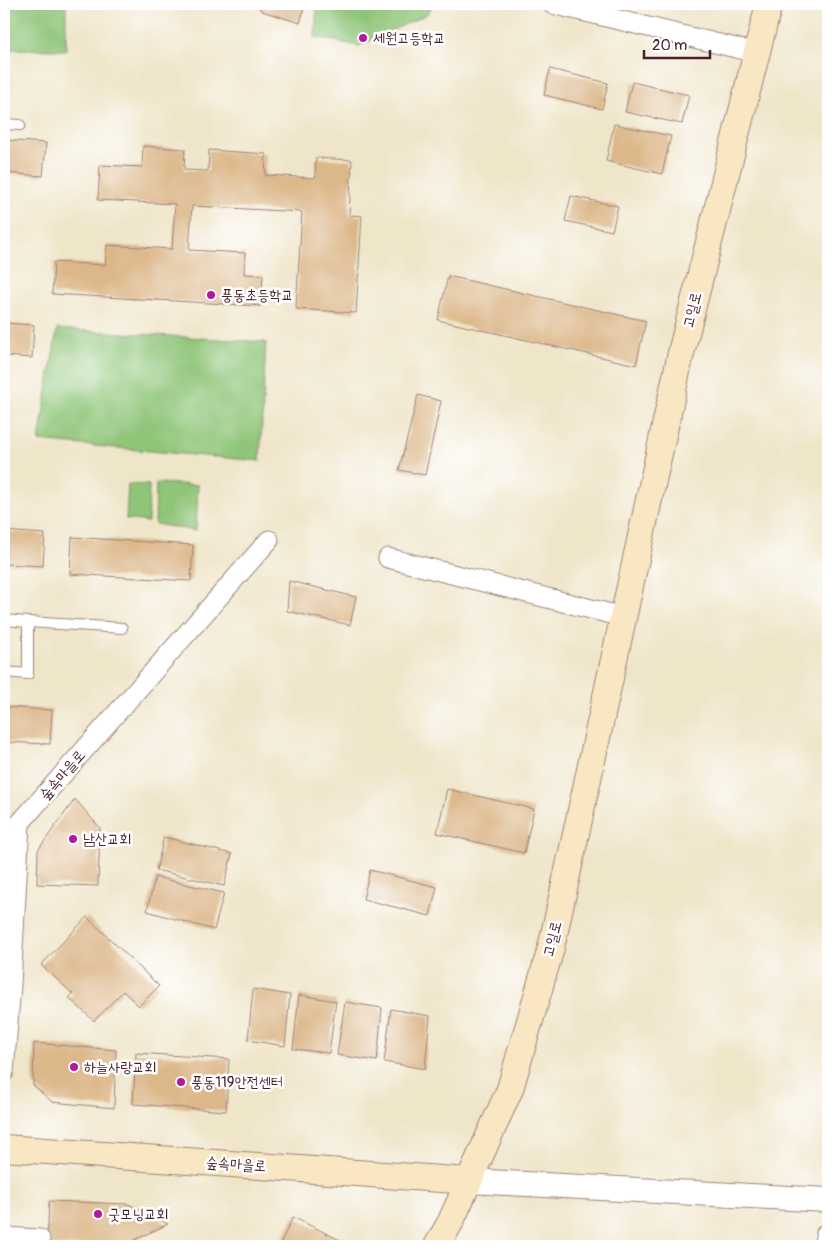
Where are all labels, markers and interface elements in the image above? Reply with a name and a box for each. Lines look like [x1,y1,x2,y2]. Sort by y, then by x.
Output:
scale bar [644,28,711,60]
place label: 세원고등학교 [373,29,445,48]
marker: 세원고등학교 [357,32,369,44]
text: 20 m [652,36,687,55]
place label: 풍동초등학교 [221,286,293,305]
marker: 풍동초등학교 [205,289,217,301]
street label: 고일로 [679,290,706,330]
street label: 숲속마을로 [35,746,89,804]
place label: 남산교회 [83,830,131,849]
marker: 남산교회 [67,833,79,845]
street label: 고일로 [539,919,566,959]
place label: 하늘사랑교회 [84,1058,156,1077]
marker: 하늘사랑교회 [68,1061,80,1073]
place label: 풍동119안전센터 [191,1073,283,1092]
marker: 풍동119안전센터 [175,1076,187,1088]
street label: 숲속마을로 [205,1153,267,1176]
place label: 굿모닝교회 [108,1205,168,1224]
marker: 굿모닝교회 [92,1208,104,1220]

